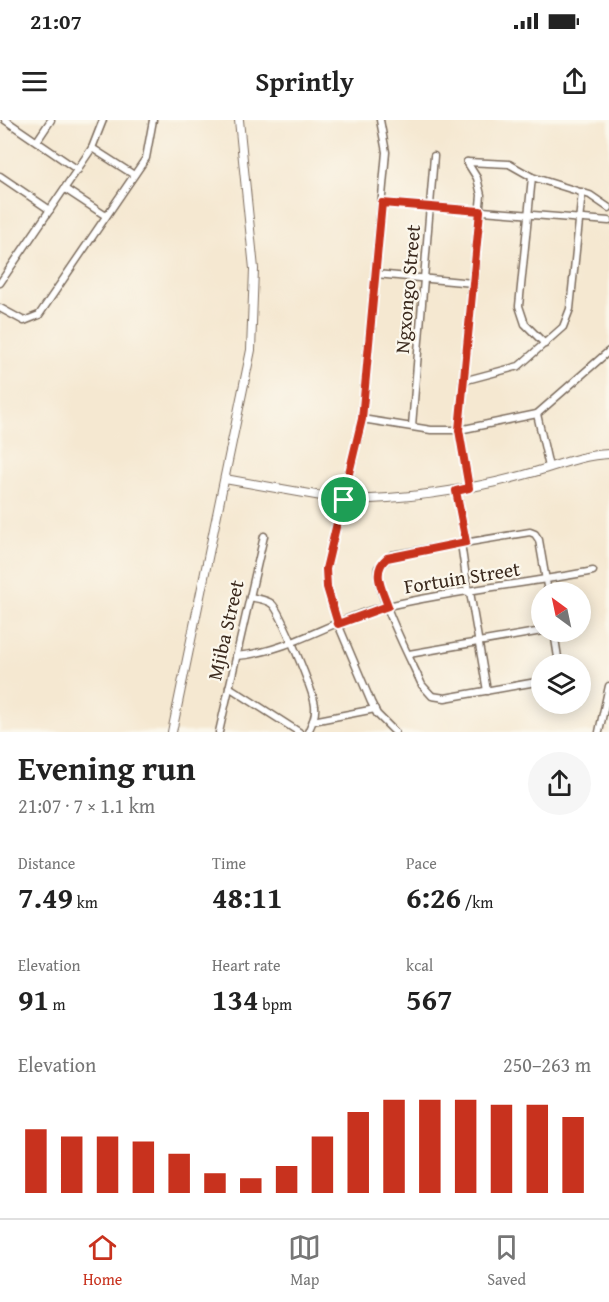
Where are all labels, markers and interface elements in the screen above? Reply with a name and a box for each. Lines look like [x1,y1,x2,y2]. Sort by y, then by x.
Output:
text: 21:07 [30,5,82,37]
text: Sprintly [255,61,354,101]
icon: menu [18,65,51,98]
icon: share [558,65,591,98]
street label: Ngxongo Street [387,223,427,355]
pin [318,474,369,525]
icon: arrive [327,483,360,516]
street label: Fortuin Street [402,554,522,600]
street label: Mjiba Street [199,577,251,683]
north arrow [531,582,591,642]
map controls [531,582,591,714]
button: layers [531,654,591,714]
text: Evening run [18,744,195,792]
button: share [528,752,591,815]
text: 21:07 · 7 × 1.1 km [18,791,155,820]
text: Distance [18,851,75,875]
text: Time [212,851,246,875]
text: Pace [406,851,437,875]
text: 7.49 [18,875,73,919]
text: 48:11 [212,875,283,919]
text: 6:26 [406,875,461,919]
text: km [73,890,98,914]
text: /km [461,890,493,914]
text: Elevation [18,953,81,977]
text: Heart rate [212,953,281,977]
text: kcal [406,953,433,977]
text: 91 [18,977,49,1021]
text: 134 [212,977,259,1021]
text: 567 [406,977,453,1021]
text: m [49,992,66,1016]
text: bpm [259,992,292,1016]
text: Elevation [18,1050,96,1079]
text: 250–263 m [503,1050,591,1079]
tab: Home [83,1231,122,1291]
tab: Map [288,1231,321,1291]
tab: Saved [487,1231,526,1291]

